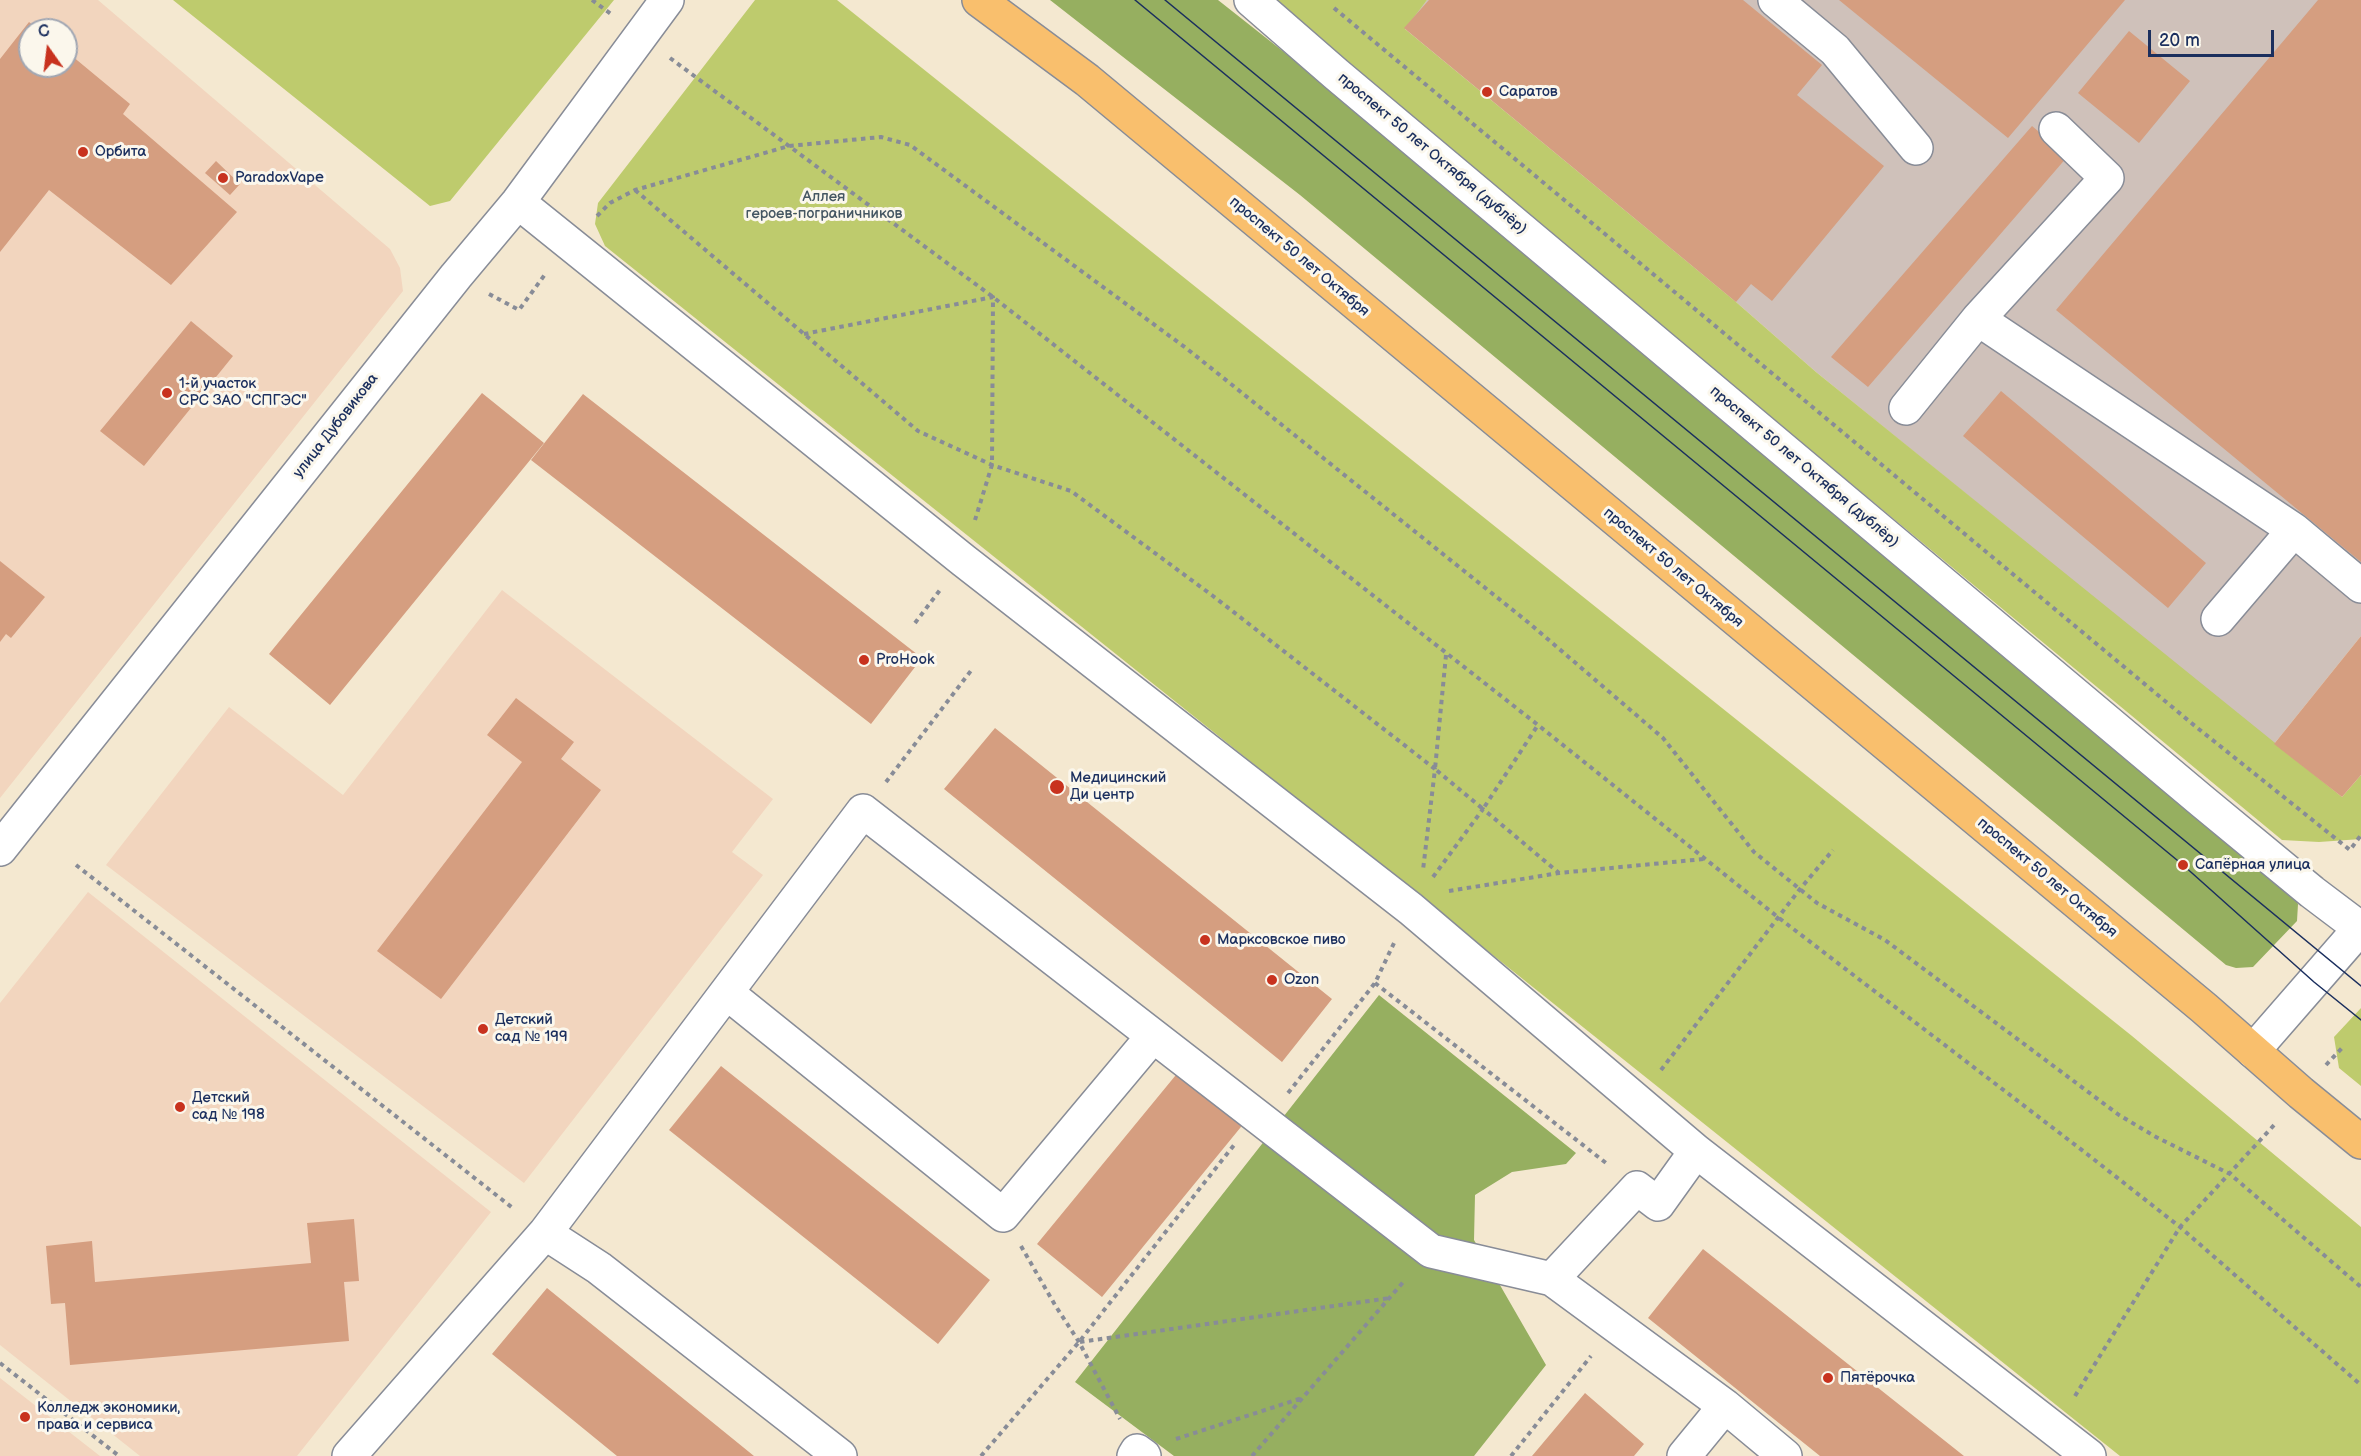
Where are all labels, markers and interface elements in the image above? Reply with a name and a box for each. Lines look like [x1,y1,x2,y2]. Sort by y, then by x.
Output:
north arrow [18,18,78,78]
scale bar [2151,18,2277,56]
text: С [36,21,52,43]
text: 20 m [2159,30,2200,51]
street label: проспект 50 лет Октября (дублёр) [1334,70,1530,238]
place label: Саратов [1499,83,1558,101]
marker: Саратов [1480,85,1494,99]
place label: Орбита [95,143,146,161]
marker: Орбита [76,145,90,159]
place label: ParadoxVape [235,169,324,187]
marker: ParadoxVape [216,171,230,185]
park label: Аллея героев-пограничников [746,188,902,223]
street label: проспект 50 лет Октября [1225,193,1373,321]
street label: улица Дубовикова [290,370,382,482]
place label: 1-й участок СРС ЗАО "СПГЭС" [179,375,307,410]
street label: проспект 50 лет Октября (дублёр) [1706,383,1902,551]
marker: 1-й участок СРС ЗАО "СПГЭС" [160,386,174,400]
street label: проспект 50 лет Октября [1599,504,1747,632]
place label: ProHook [876,651,934,669]
marker: ProHook [857,653,871,667]
place label: Медицинский Ди центр [1070,769,1166,804]
marker: Медицинский Ди центр [1048,778,1066,796]
street label: проспект 50 лет Октября [1973,814,2121,942]
place label: Сапёрная улица [2195,856,2311,874]
marker: Сапёрная улица [2176,858,2190,872]
place label: Марксовское пиво [1217,931,1346,949]
marker: Марксовское пиво [1198,933,1212,947]
place label: Ozon [1284,971,1319,989]
marker: Ozon [1265,973,1279,987]
place label: Детский сад № 199 [495,1011,568,1046]
marker: Детский сад № 199 [476,1022,490,1036]
place label: Детский сад № 198 [192,1089,265,1124]
marker: Детский сад № 198 [173,1100,187,1114]
place label: Пятёрочка [1840,1369,1915,1387]
marker: Пятёрочка [1821,1371,1835,1385]
place label: Колледж экономики, права и сервиса [37,1399,180,1434]
marker: Колледж экономики, права и сервиса [18,1410,32,1424]

